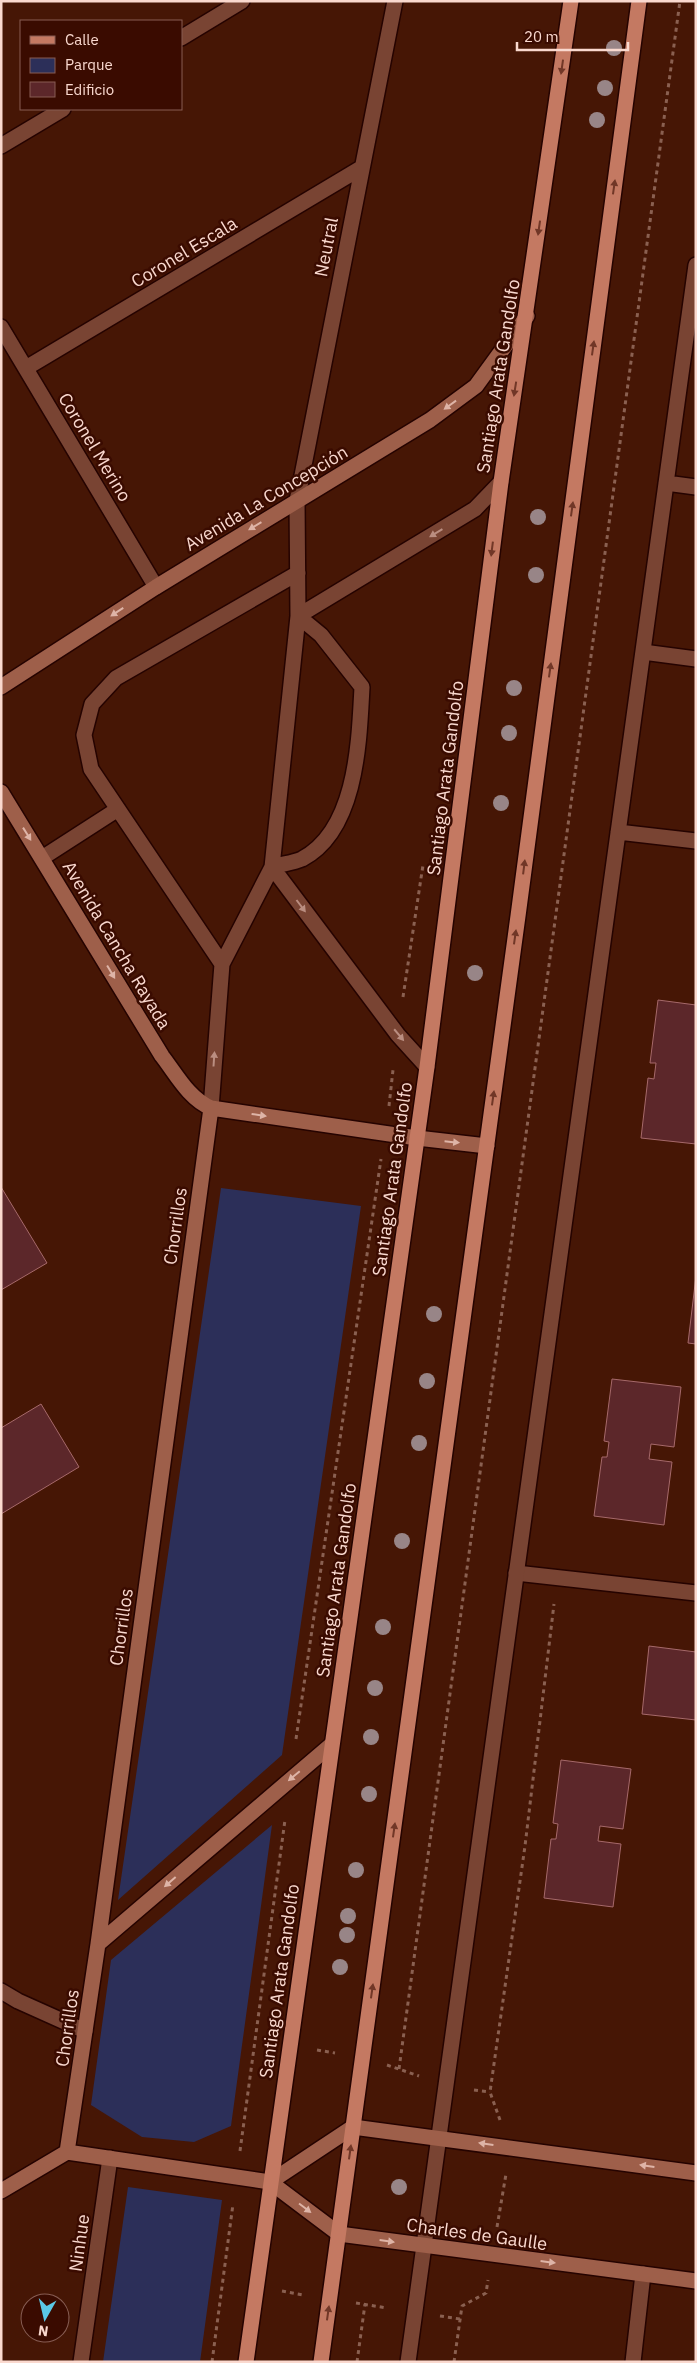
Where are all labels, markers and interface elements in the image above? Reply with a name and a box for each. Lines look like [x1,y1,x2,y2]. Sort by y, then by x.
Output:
legend [20,20,182,110]
scale bar [517,20,628,52]
text: 20 m [524,27,559,46]
text: Calle [65,30,99,49]
text: Parque [65,55,113,74]
one-way arrow [558,59,566,75]
text: Edificio [65,80,114,99]
one-way arrow [611,179,619,195]
street label: Coronel Escala [127,211,241,293]
street label: Neutral [309,215,343,279]
one-way arrow [535,220,543,236]
street label: Santiago Arata Gandolfo [471,277,525,475]
one-way arrow [589,340,597,356]
one-way arrow [511,381,519,397]
street label: Coronel Merino [53,388,137,506]
one-way arrow [443,400,457,410]
street label: Avenida La Concepción [180,440,352,556]
one-way arrow [568,501,576,517]
one-way arrow [249,522,262,531]
one-way arrow [429,528,442,537]
one-way arrow [488,542,496,558]
one-way arrow [111,607,124,617]
one-way arrow [546,662,554,678]
street label: Santiago Arata Gandolfo [422,679,468,877]
one-way arrow [22,827,31,840]
street label: Avenida Cancha Rayada [58,857,177,1034]
one-way arrow [520,859,528,875]
one-way arrow [296,899,306,913]
one-way arrow [511,928,519,944]
one-way arrow [107,966,116,979]
one-way arrow [393,1029,405,1041]
one-way arrow [211,1051,219,1067]
street label: Santiago Arata Gandolfo [367,1080,417,1278]
one-way arrow [489,1089,497,1105]
one-way arrow [251,1111,267,1119]
one-way arrow [444,1138,460,1146]
street label: Chorrillos [158,1186,192,1266]
street label: Santiago Arata Gandolfo [311,1481,361,1679]
street label: Chorrillos [104,1587,138,1667]
one-way arrow [288,1771,301,1782]
one-way arrow [390,1822,398,1838]
one-way arrow [165,1876,177,1888]
street label: Santiago Arata Gandolfo [254,1882,304,2080]
one-way arrow [368,1983,376,1999]
street label: Chorrillos [50,1988,84,2068]
one-way arrow [478,2140,494,2148]
one-way arrow [346,2144,354,2160]
one-way arrow [639,2162,655,2170]
one-way arrow [298,2203,312,2213]
street label: Ninhue [64,2213,94,2273]
street label: Charles de Gaulle [405,2213,549,2255]
one-way arrow [380,2237,396,2245]
one-way arrow [541,2258,557,2266]
north arrow [20,2293,70,2343]
one-way arrow [324,2305,332,2321]
text: N [37,2321,49,2340]

